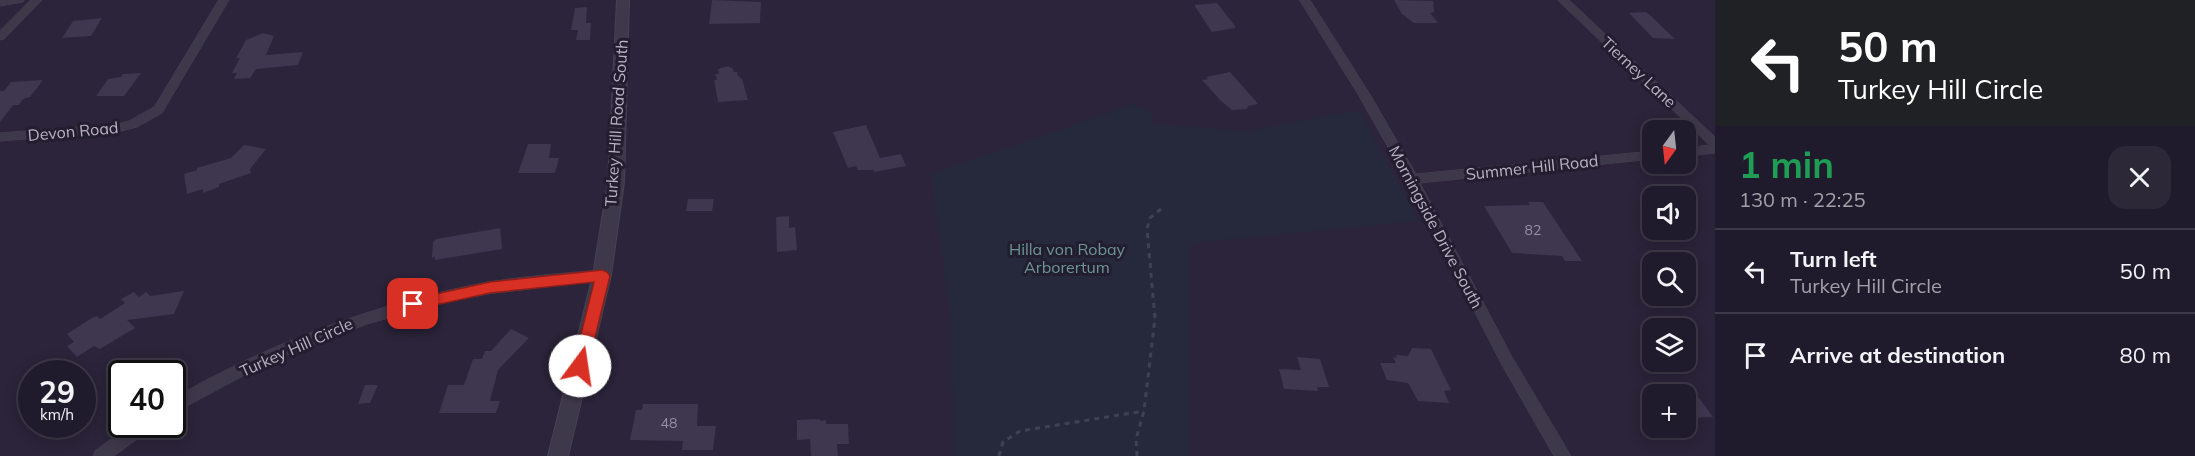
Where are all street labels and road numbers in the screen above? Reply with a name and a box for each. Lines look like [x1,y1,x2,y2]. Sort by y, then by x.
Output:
street label: Tierney Lane [1597,32,1681,112]
street label: Turkey Hill Road South [600,39,632,207]
street label: Devon Road [27,117,119,145]
street label: Morningside Drive South [1385,142,1487,312]
street label: Summer Hill Road [1465,150,1599,184]
street label: Turkey Hill Circle [236,313,356,381]

